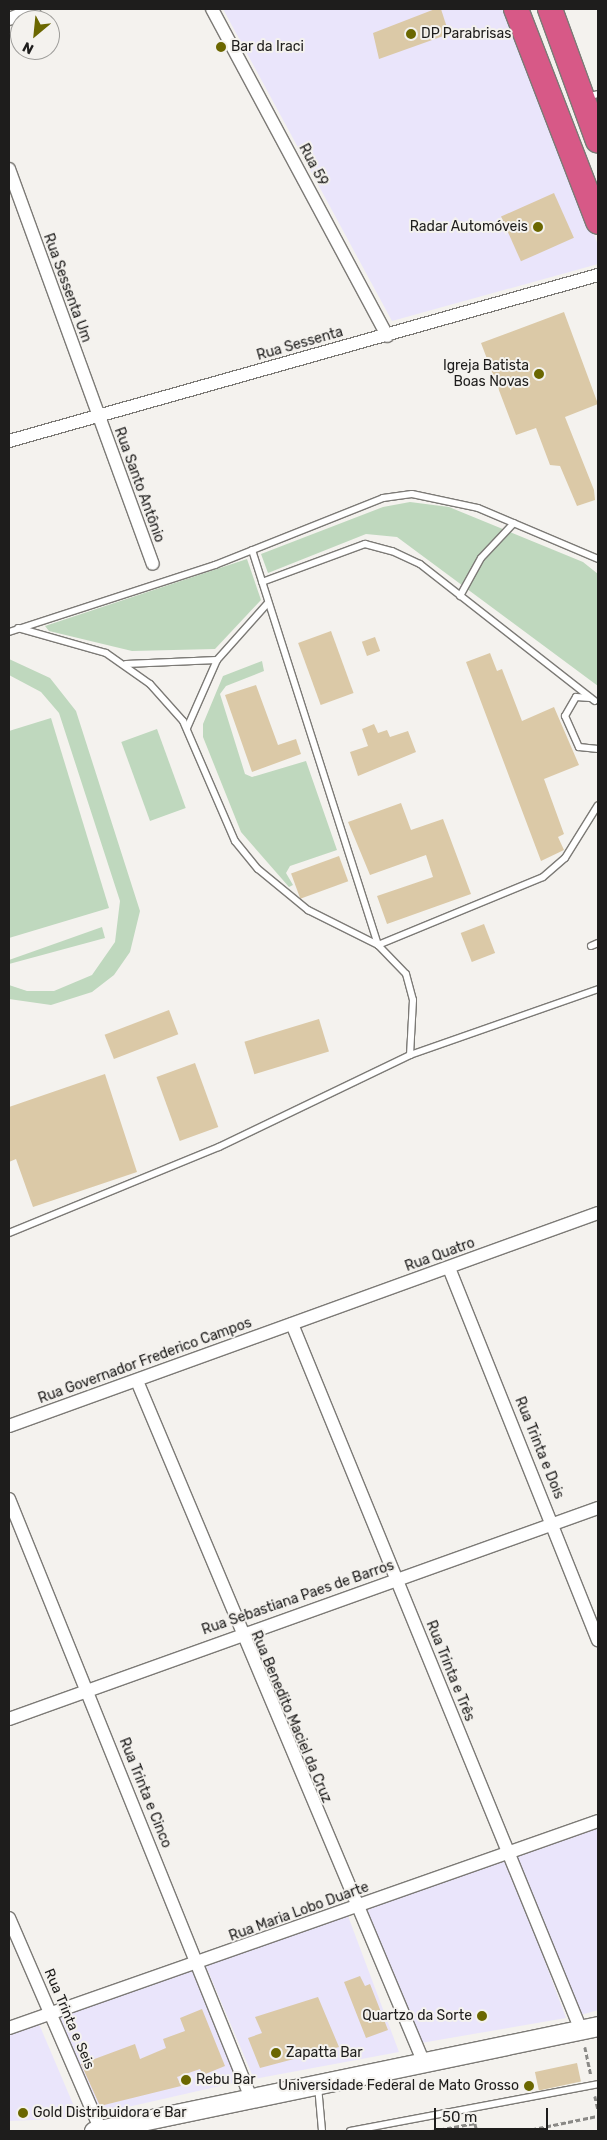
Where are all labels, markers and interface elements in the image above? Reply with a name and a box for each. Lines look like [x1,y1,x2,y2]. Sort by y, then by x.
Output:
north arrow [10,10,60,60]
place label: DP Parabrisas [421,26,512,42]
marker: DP Parabrisas [405,28,417,40]
text: N [20,38,37,58]
place label: Bar da Iraci [231,39,304,55]
marker: Bar da Iraci [215,41,227,53]
street label: Rua 59 [295,141,331,189]
place label: Radar Automóveis [409,219,528,235]
marker: Radar Automóveis [532,221,544,233]
street label: Rua Sessenta Um [39,231,95,345]
street label: Rua Sessenta [255,324,345,364]
place label: Igreja Batista Boas Novas [443,358,529,391]
marker: Igreja Batista Boas Novas [533,368,545,380]
street label: Rua Santo Antônio [110,425,168,545]
street label: Rua Quatro [403,1235,477,1275]
street label: Rua Governador Frederico Campos [36,1314,254,1408]
street label: Rua Trinta e Dois [511,1394,567,1502]
street label: Rua Sebastiana Paes de Barros [200,1557,396,1639]
street label: Rua Trinta e Três [422,1618,478,1724]
street label: Rua Benedito Maciel da Cruz [247,1628,335,1806]
street label: Rua Trinta e Cinco [115,1735,175,1851]
street label: Rua Maria Lobo Duarte [227,1879,371,1945]
street label: Rua Trinta e Seis [40,1966,98,2072]
place label: Quartzo da Sorte [362,2008,472,2024]
marker: Quartzo da Sorte [476,2010,488,2022]
place label: Zapatta Bar [286,2045,363,2061]
marker: Zapatta Bar [270,2047,282,2059]
place label: Rebu Bar [196,2072,256,2088]
marker: Rebu Bar [180,2074,192,2086]
place label: Universidade Federal de Mato Grosso [278,2078,519,2094]
marker: Universidade Federal de Mato Grosso [523,2080,535,2092]
scale bar [437,2098,551,2130]
place label: Gold Distribuidora e Bar [33,2105,187,2121]
marker: Gold Distribuidora e Bar [17,2107,29,2119]
text: 50 m [442,2108,477,2126]

